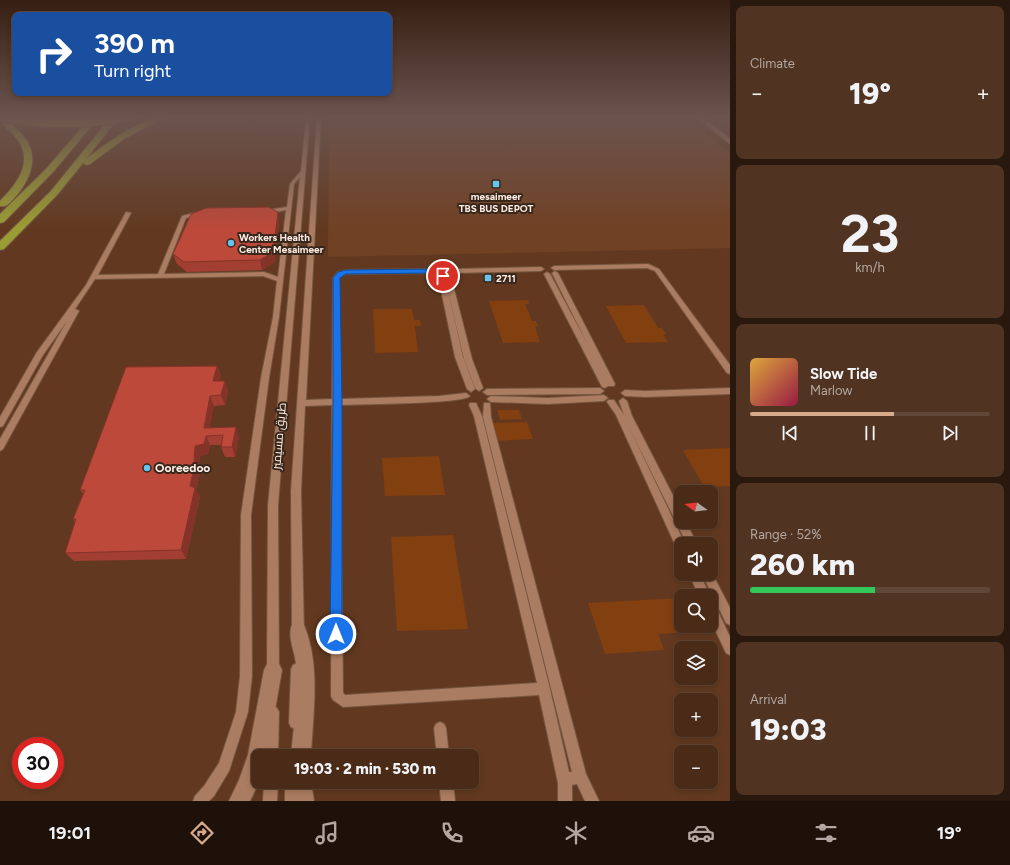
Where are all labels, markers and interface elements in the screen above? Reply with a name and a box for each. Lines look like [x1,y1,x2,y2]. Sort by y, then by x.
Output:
text: 390 m [94,26,175,60]
icon: right [28,28,80,80]
text: Climate [750,56,795,71]
text: Turn right [94,60,171,82]
text: 19° [849,75,891,112]
text: − [750,80,764,107]
text: + [976,80,990,107]
marker: mesaimeer TBS BUS DEPOT [491,179,501,189]
place label: mesaimeer TBS BUS DEPOT [459,190,533,215]
text: 23 [840,203,900,265]
place label: Workers Health Center Mesaimeer [239,231,324,256]
marker: Workers Health Center Mesaimeer [226,238,236,248]
pin [426,259,460,293]
text: km/h [855,260,885,275]
icon: arrive [432,265,454,287]
place label: 2711 [496,272,516,285]
marker: 2711 [483,273,493,283]
text: Slow Tide [810,365,877,383]
text: Marlow [810,383,852,398]
street label: طريق مسيمير [269,402,289,471]
icon: previous [779,422,801,444]
icon: pause [859,422,881,444]
icon: next [939,422,961,444]
place label: Ooreedoo [155,461,210,475]
marker: Ooreedoo [142,463,152,473]
north arrow [674,485,718,529]
map controls [674,485,718,789]
text: Range · 52% [750,527,821,542]
button: sound [674,537,718,581]
text: 260 km [750,546,855,583]
button: search [674,589,718,633]
position arrow [315,613,357,655]
button: layers [674,641,718,685]
text: Arrival [750,692,787,707]
button: + [674,693,718,737]
text: 19:03 [750,711,826,748]
speed limit sign: 30 [12,737,64,789]
button: − [674,745,718,789]
text: 19:03 · 2 min · 530 m [294,760,436,778]
icon: directions [188,819,216,847]
icon: music [313,819,341,847]
icon: phone [438,819,466,847]
icon: climate [562,819,590,847]
icon: car [687,819,715,847]
icon: filters [812,819,840,847]
text: 19:01 [48,822,91,844]
text: 19° [937,822,962,844]

